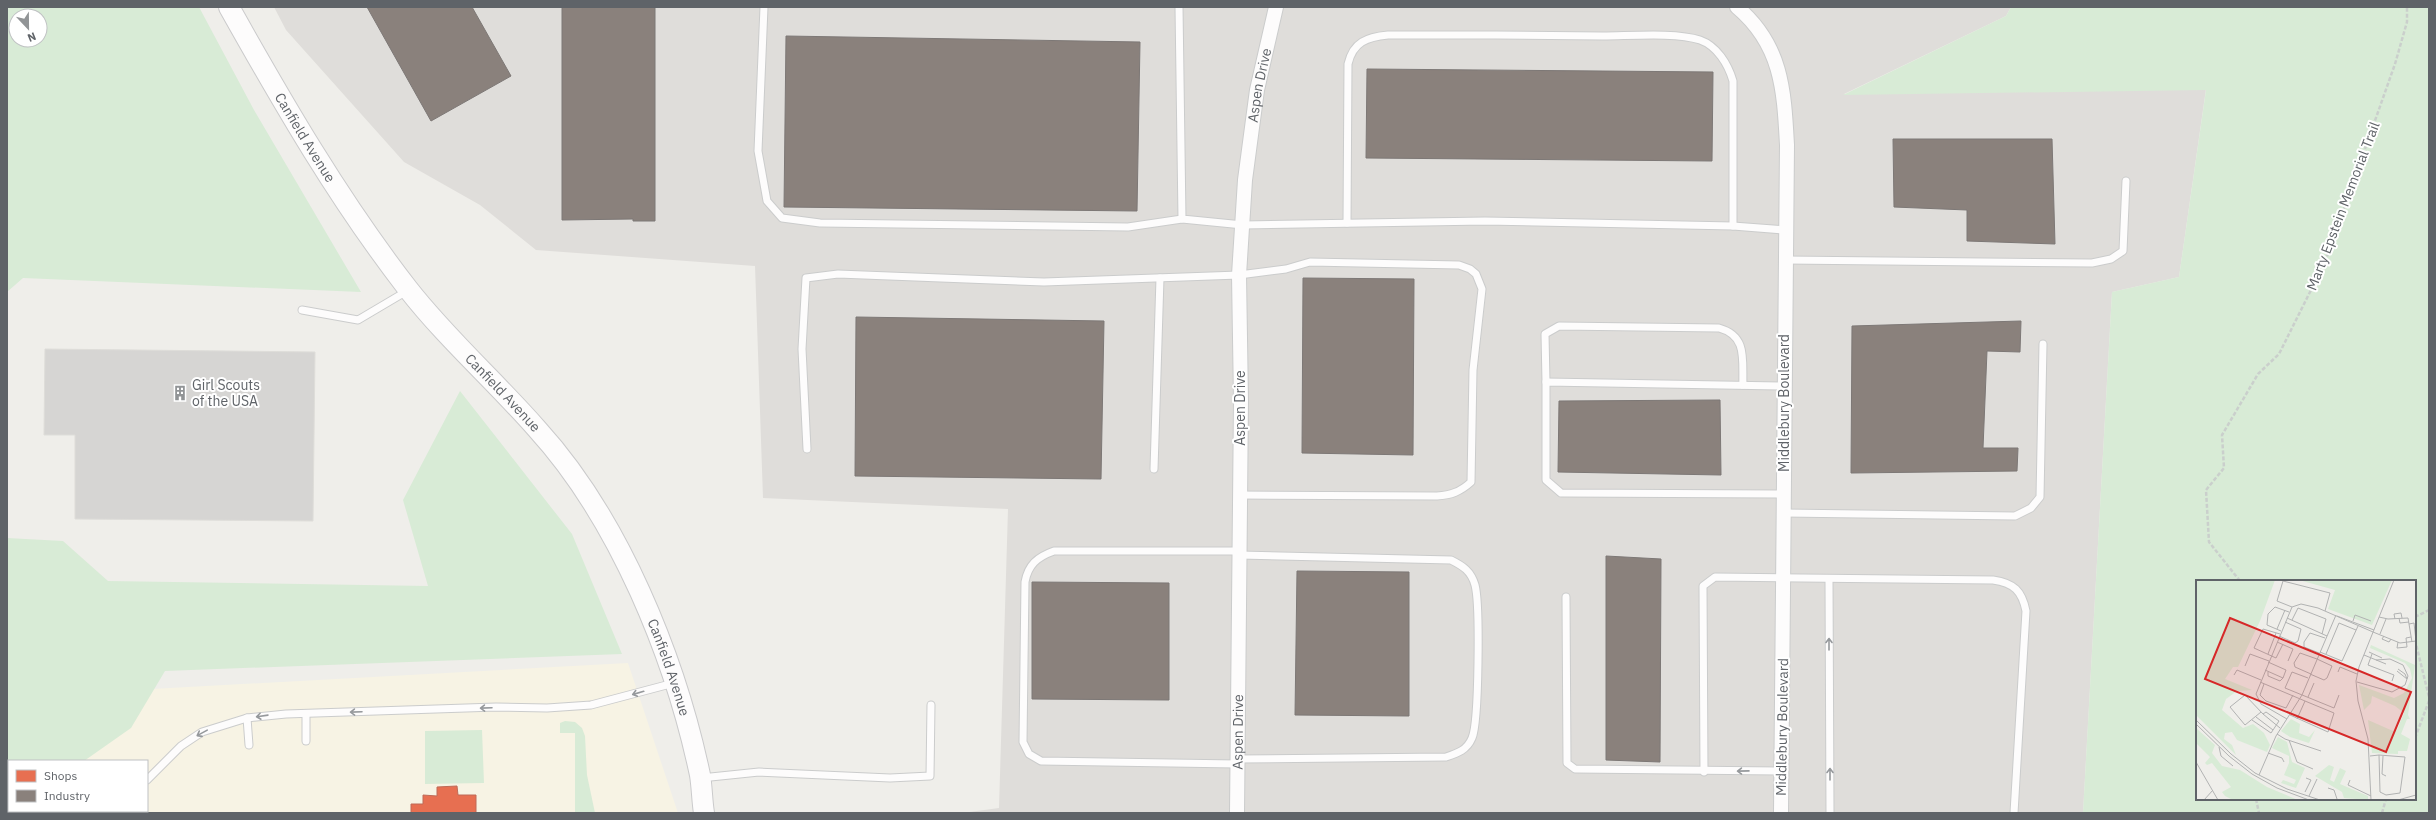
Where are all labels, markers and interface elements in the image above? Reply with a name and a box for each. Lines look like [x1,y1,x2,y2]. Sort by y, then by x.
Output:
north arrow [8,8,48,48]
text: N [25,29,38,45]
street label: Aspen Drive [1244,46,1275,124]
street label: Canfield Avenue [271,89,340,186]
street label: Marty Epstein Memorial Trail [2302,119,2384,293]
street label: Middlebury Boulevard [1775,334,1793,472]
street label: Canfield Avenue [461,350,545,436]
street label: Aspen Drive [1231,370,1249,446]
place label: Girl Scouts of the USA [192,376,260,410]
building icon: Girl Scouts of the USA [171,384,189,402]
inset map [2196,580,2416,800]
street label: Canfield Avenue [644,616,694,718]
one-way arrow [1825,638,1833,651]
street label: Middlebury Boulevard [1772,658,1792,796]
one-way arrow [632,690,645,697]
street label: Aspen Drive [1228,694,1247,770]
one-way arrow [480,704,493,711]
one-way arrow [350,708,363,716]
one-way arrow [256,712,269,720]
one-way arrow [196,730,208,737]
legend [8,760,148,812]
one-way arrow [1737,767,1750,775]
text: Shops [44,768,77,783]
one-way arrow [1826,768,1834,781]
text: Industry [44,788,90,803]

